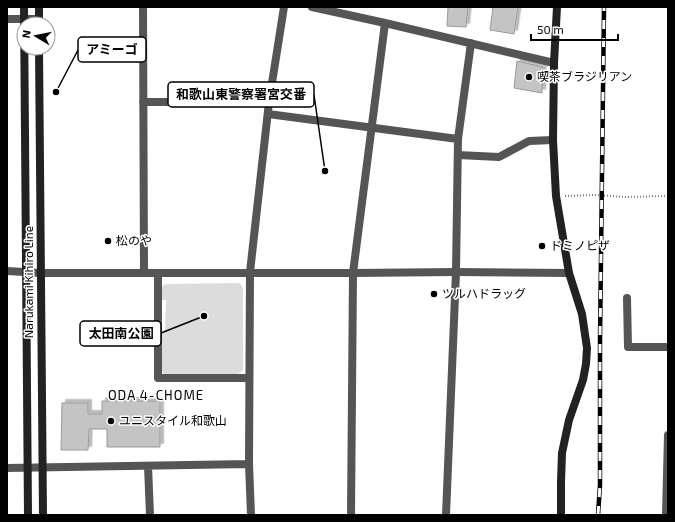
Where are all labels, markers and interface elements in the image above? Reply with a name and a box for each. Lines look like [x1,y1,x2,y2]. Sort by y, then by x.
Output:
north arrow [16,16,56,56]
scale bar [531,16,618,42]
text: 50 m [537,22,564,36]
text: N [19,29,33,39]
callout: アミーゴ [78,37,146,62]
text: アミーゴ [86,41,138,57]
place label: 喫茶ブラジリアン [537,69,632,83]
marker: 喫茶ブラジリアン [524,72,534,82]
callout: 和歌山東警察署宮交番 [168,82,314,107]
text: 和歌山東警察署宮交番 [176,86,306,102]
street label: Narukami Kihiro Line [21,226,35,338]
place label: 松のや [116,233,152,247]
marker: 松のや [103,236,113,246]
place label: ドミノピザ [550,238,610,252]
marker: ドミノピザ [537,241,547,251]
place label: ツルハドラッグ [442,286,526,300]
marker: ツルハドラッグ [429,289,439,299]
callout: 太田南公園 [80,321,161,346]
text: 太田南公園 [88,325,154,341]
district label: ODA 4-CHOME [108,387,204,403]
place label: ユニスタイル和歌山 [119,413,227,427]
marker: ユニスタイル和歌山 [106,416,116,426]

